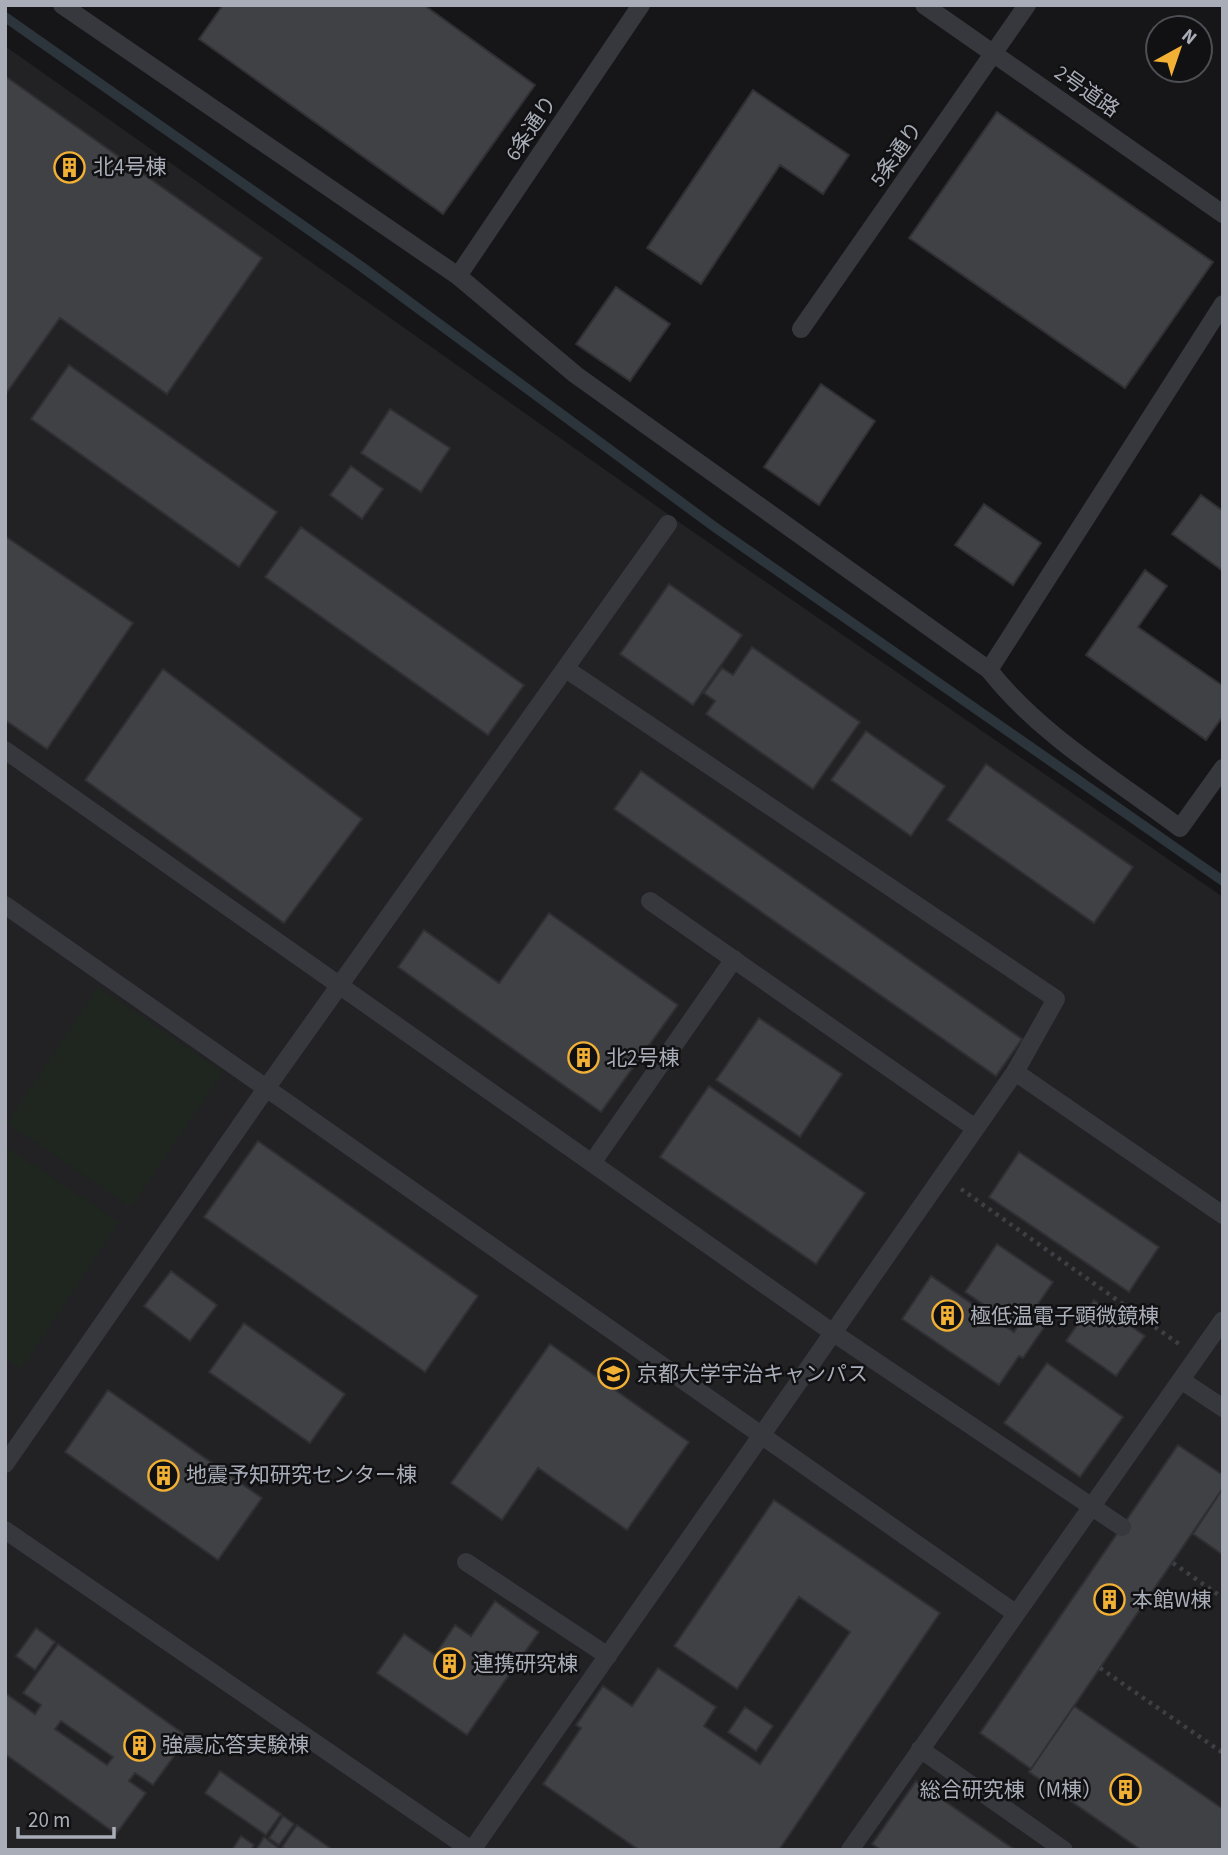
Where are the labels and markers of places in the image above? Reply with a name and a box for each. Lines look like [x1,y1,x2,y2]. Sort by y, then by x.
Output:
building icon: 北4号棟 [53,150,87,184]
place label: 北4号棟 [93,152,166,182]
building icon: 北2号棟 [566,1041,600,1075]
place label: 北2号棟 [606,1043,679,1073]
building icon: 極低温電子顕微鏡棟 [930,1299,964,1333]
place label: 極低温電子顕微鏡棟 [970,1301,1159,1331]
school or university icon: 京都大学宇治キャンパス [597,1357,631,1391]
place label: 京都大学宇治キャンパス [637,1359,868,1389]
building icon: 地震予知研究センター棟 [146,1458,180,1492]
place label: 地震予知研究センター棟 [186,1460,417,1490]
building icon: 本館W棟 [1092,1583,1126,1617]
place label: 本館W棟 [1132,1585,1212,1615]
building icon: 連携研究棟 [433,1647,467,1681]
place label: 連携研究棟 [473,1649,578,1679]
building icon: 強震応答実験棟 [122,1728,156,1762]
place label: 強震応答実験棟 [162,1730,309,1760]
building icon: 総合研究棟（M棟） [1109,1773,1143,1807]
place label: 総合研究棟（M棟） [920,1775,1103,1805]

